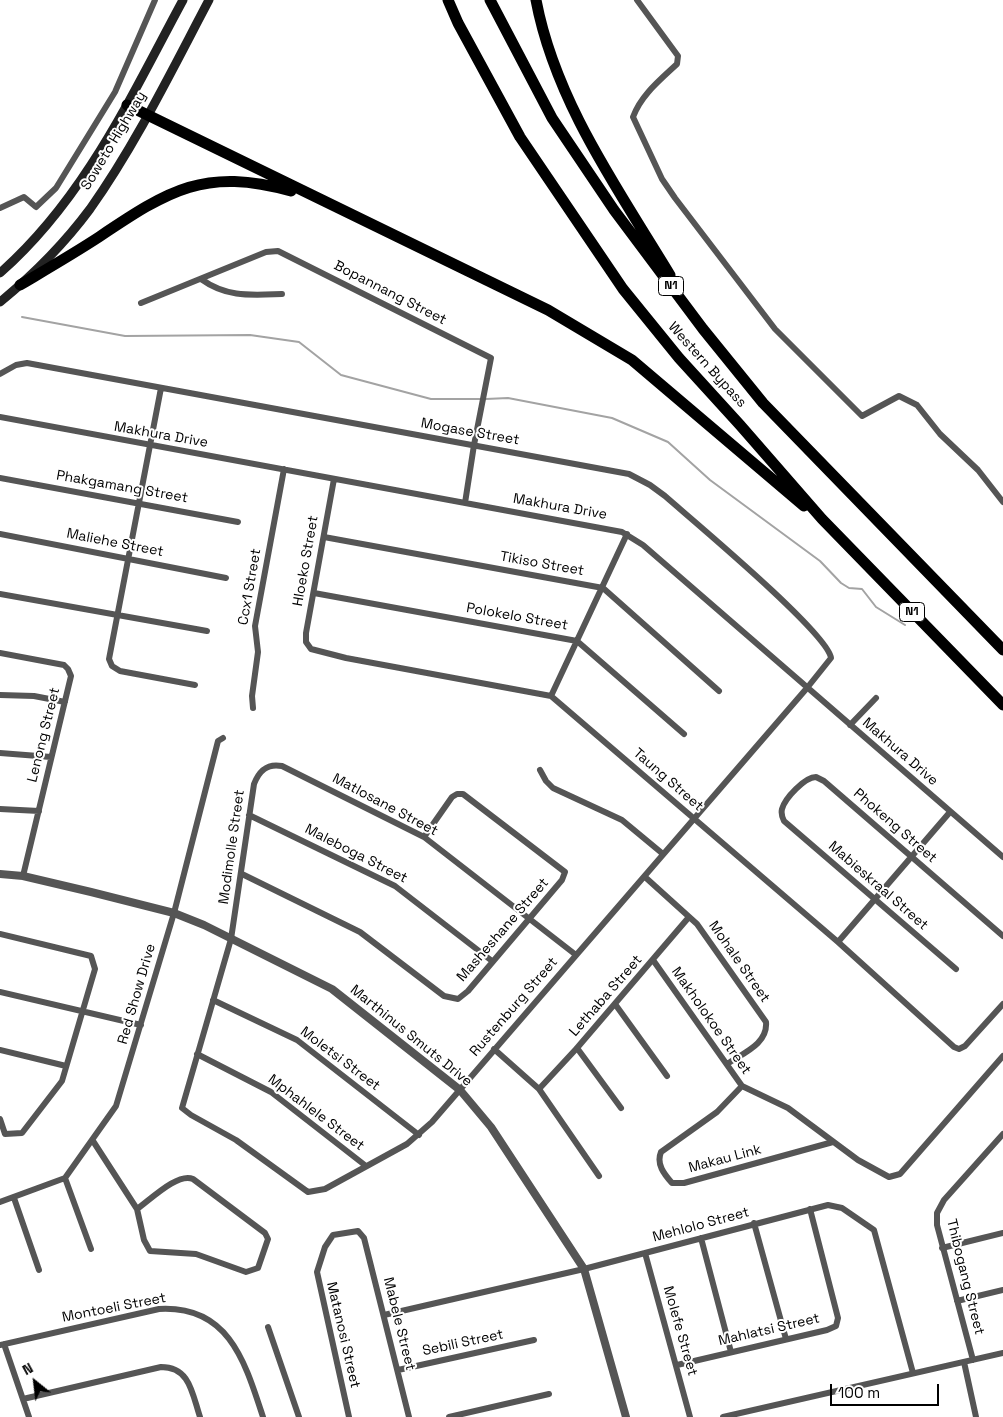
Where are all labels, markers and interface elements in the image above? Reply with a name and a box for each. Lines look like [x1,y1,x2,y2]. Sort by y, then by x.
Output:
street label: Soweto Highway [78,89,150,193]
street label: Bopannang Street [331,257,449,329]
road number: N1 [658,276,684,296]
street label: Western Bypass [664,319,750,411]
street label: Mogase Street [419,415,521,449]
street label: Makhura Drive [113,418,209,452]
street label: Phakgamang Street [55,467,189,507]
street label: Makhura Drive [512,490,608,524]
street label: Hloeko Street [290,514,322,608]
street label: Maliehe Street [65,525,165,561]
street label: Ccx1 Street [235,547,265,627]
street label: Tikiso Street [499,548,585,580]
street label: Polokelo Street [465,600,569,634]
road number: N1 [900,602,924,622]
street label: Lenong Street [24,686,64,784]
street label: Makhura Drive [859,715,941,789]
street label: Taung Street [630,745,706,815]
street label: Matlosane Street [329,770,441,840]
street label: Phokeng Street [850,785,940,867]
street label: Modimolle Street [216,789,248,905]
street label: Maleboga Street [302,821,410,887]
street label: Mabieskraal Street [825,838,931,934]
street label: Masheshane Street [453,875,553,985]
street label: Mohale Street [705,918,773,1006]
street label: Red Show Drive [115,942,159,1046]
street label: Lethaba Street [566,952,646,1040]
street label: Rustenburg Street [466,954,562,1060]
street label: Makholokoe Street [668,964,754,1078]
street label: Marthinus Smuts Drive [347,982,475,1090]
street label: Moletsi Street [297,1023,383,1095]
street label: Mphahlele Street [265,1071,367,1155]
street label: Makau Link [687,1141,763,1177]
street label: Mehlolo Street [651,1204,751,1246]
street label: Thibogang Street [942,1217,988,1337]
street label: Mabele Street [379,1276,419,1372]
street label: Matanosi Street [323,1280,363,1390]
street label: Molefe Street [659,1284,701,1378]
street label: Montoeli Street [61,1290,167,1326]
street label: Mahlatsi Street [717,1310,821,1350]
street label: Sebili Street [421,1326,505,1360]
north arrow [10,1357,60,1407]
text: N [19,1359,36,1379]
scale bar [833,1374,942,1406]
text: 100 m [838,1383,880,1402]

